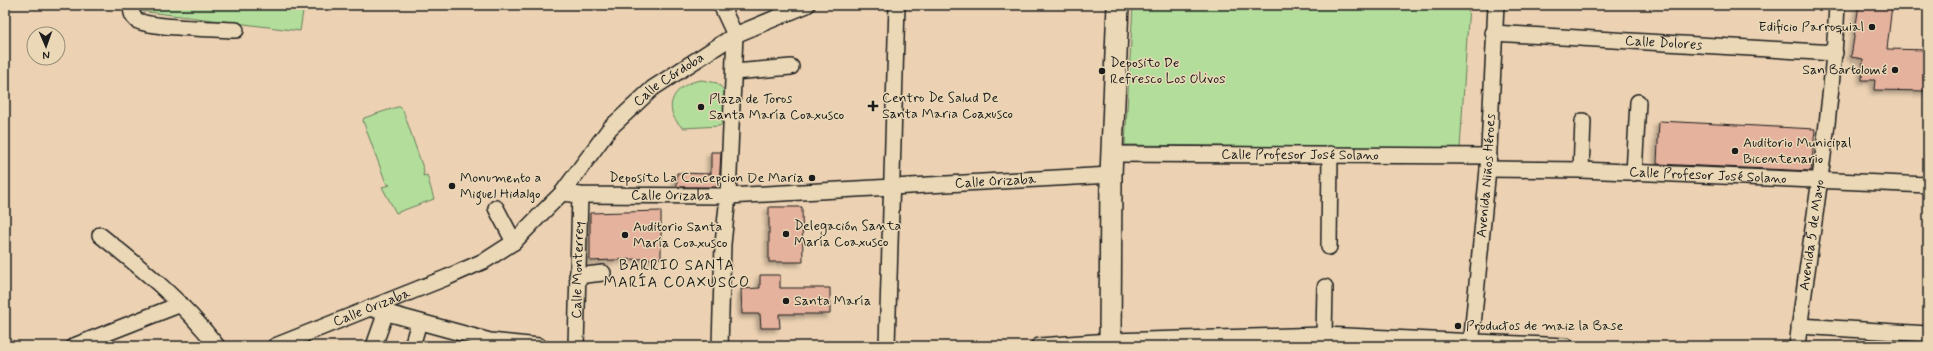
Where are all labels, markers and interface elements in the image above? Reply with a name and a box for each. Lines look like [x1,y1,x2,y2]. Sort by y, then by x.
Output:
place label: Edificio Parroquial [1759,18,1864,36]
marker: Edificio Parroquial [1867,22,1877,32]
north arrow [26,26,66,66]
street label: Calle Dolores [1625,32,1703,54]
text: N [42,48,50,62]
street label: Calle Córdoba [630,48,708,111]
place label: Deposito De Refresco Los Olivos [1110,54,1226,88]
place label: San Bartolomé [1802,61,1887,79]
marker: San Bartolomé [1890,65,1900,75]
marker: Deposito De Refresco Los Olivos [1097,66,1107,76]
place label: Centro De Salud De Santa Maria Coaxusco [882,89,1013,123]
place label: Plaza de Toros Santa María Coaxusco [709,90,845,124]
marker: Centro De Salud De Santa Maria Coaxusco [867,100,879,112]
marker: Plaza de Toros Santa María Coaxusco [696,102,706,112]
street label: Avenida Niños Héroes [1472,113,1500,239]
place label: Auditorio Municipal Bicentenario [1743,134,1851,168]
street label: Calle Profesor José Solano [1221,146,1379,164]
marker: Auditorio Municipal Bicentenario [1730,146,1740,156]
street label: Calle Profesor José Solano [1629,163,1787,188]
place label: Monumento a Miguel Hidalgo [460,169,542,205]
place label: Deposito La Concepcion De Maria [609,169,804,187]
street label: Calle Orizaba [954,170,1037,193]
marker: Deposito La Concepcion De Maria [807,173,817,183]
street label: Avenida 5 de Mayo [1795,178,1829,292]
marker: Monumento a Miguel Hidalgo [447,181,457,191]
street label: Calle Orizaba [631,186,713,205]
place label: Delegación Santa María Coaxusco [794,217,901,251]
place label: Auditorio Santa María Coaxusco [633,218,728,252]
street label: Calle Monterrey [568,221,588,319]
marker: Delegación Santa María Coaxusco [781,229,791,239]
marker: Auditorio Santa María Coaxusco [620,230,630,240]
district label: BARRIO SANTA MARÍA COAXUSCO [604,256,750,293]
street label: Calle Orizaba [330,284,413,331]
place label: Santa María [794,292,871,310]
marker: Santa María [781,296,791,306]
place label: Productos de maiz la Base [1466,317,1623,335]
marker: Productos de maiz la Base [1453,321,1463,331]

